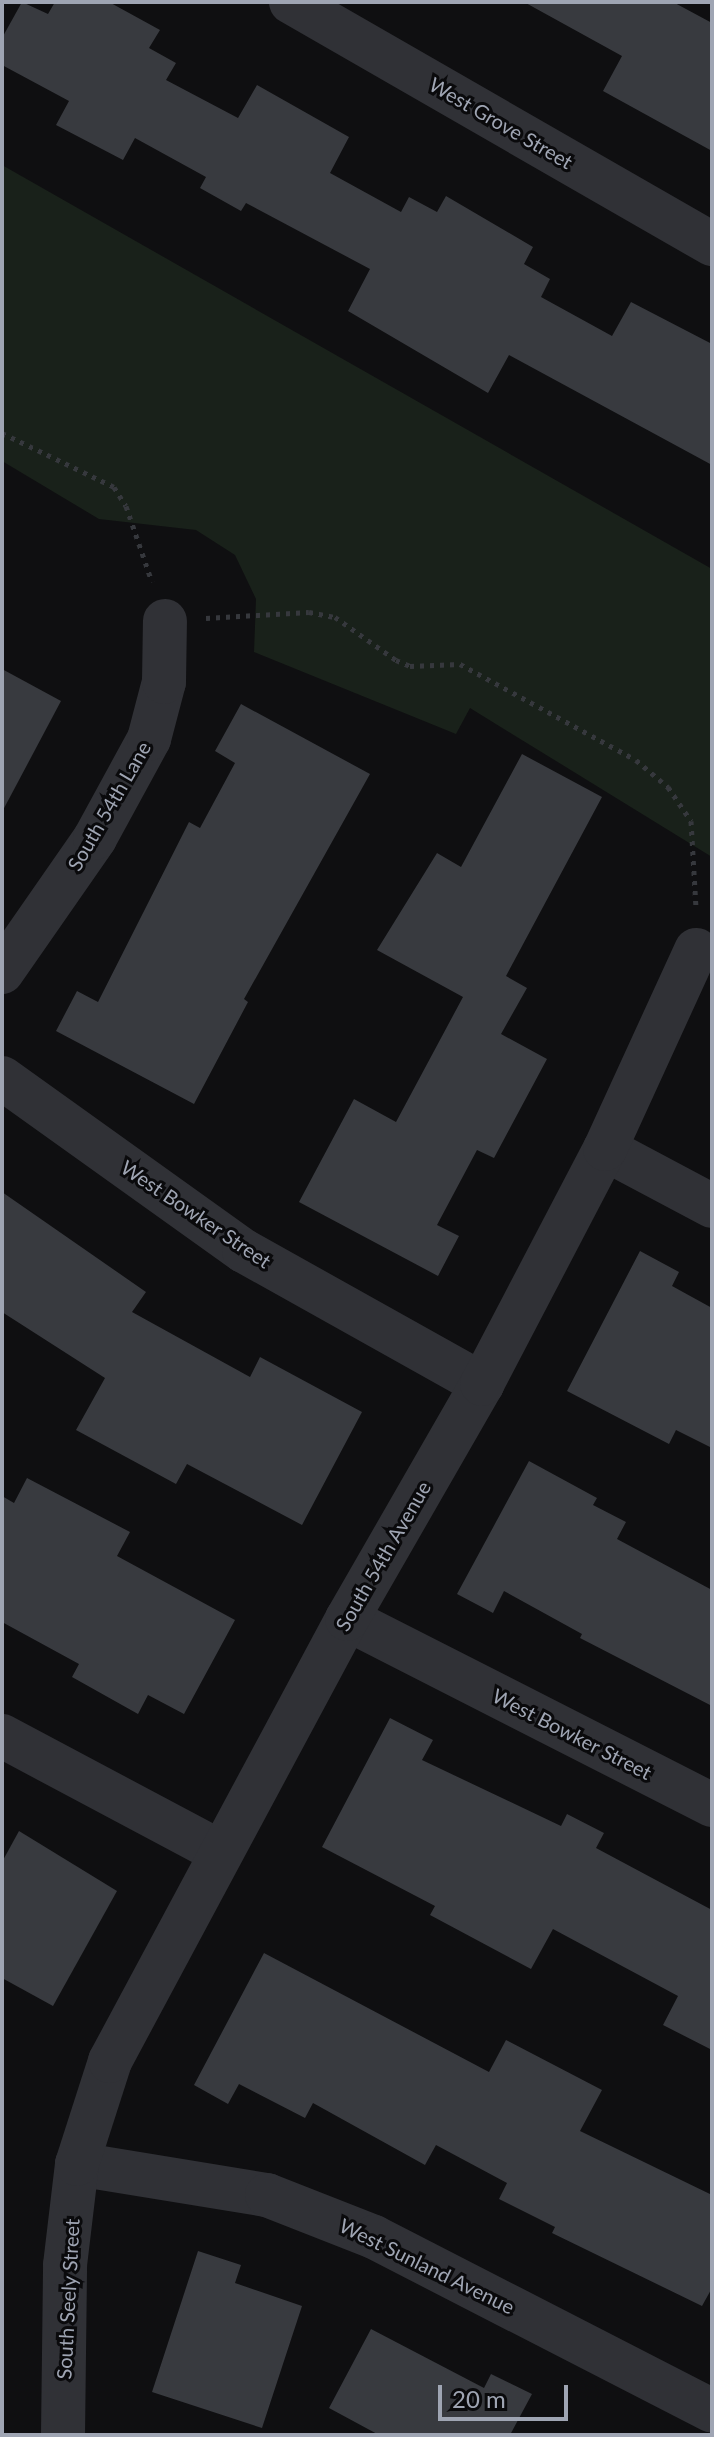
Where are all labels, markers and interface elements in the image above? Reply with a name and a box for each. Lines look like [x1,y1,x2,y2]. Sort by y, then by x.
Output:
street label: West Grove Street [425,72,577,174]
street label: South 54th Lane [62,737,156,875]
street label: West Bowker Street [116,1155,276,1273]
street label: South 54th Avenue [330,1477,436,1635]
street label: West Bowker Street [488,1683,656,1785]
street label: West Sunland Avenue [335,2213,519,2319]
street label: South Seely Street [52,2218,84,2380]
scale bar [442,2369,572,2419]
text: 20 m [452,2384,506,2413]

